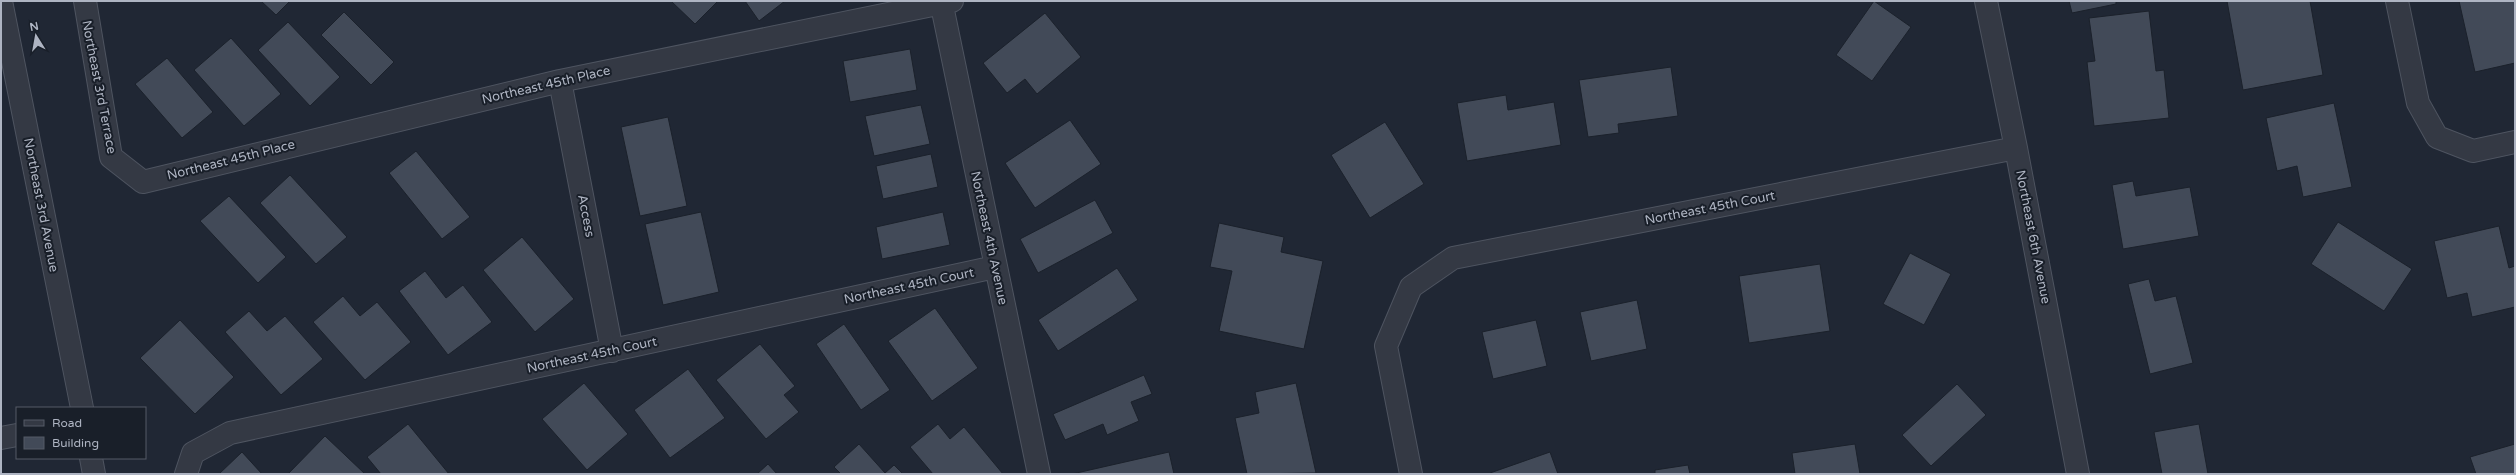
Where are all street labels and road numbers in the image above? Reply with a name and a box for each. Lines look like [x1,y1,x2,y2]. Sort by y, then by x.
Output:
street label: Northeast 3rd Terrace [78,19,120,155]
street label: Northeast 45th Place [480,62,612,108]
street label: Northeast 45th Place [165,136,297,184]
street label: Northeast 3rd Avenue [20,137,62,273]
street label: Northeast 6th Avenue [2012,169,2054,305]
street label: Northeast 4th Avenue [967,170,1011,306]
street label: Northeast 45th Court [1643,188,1777,228]
street label: Access [574,193,598,239]
street label: Northeast 45th Court [843,264,975,308]
street label: Northeast 45th Court [526,333,658,377]

